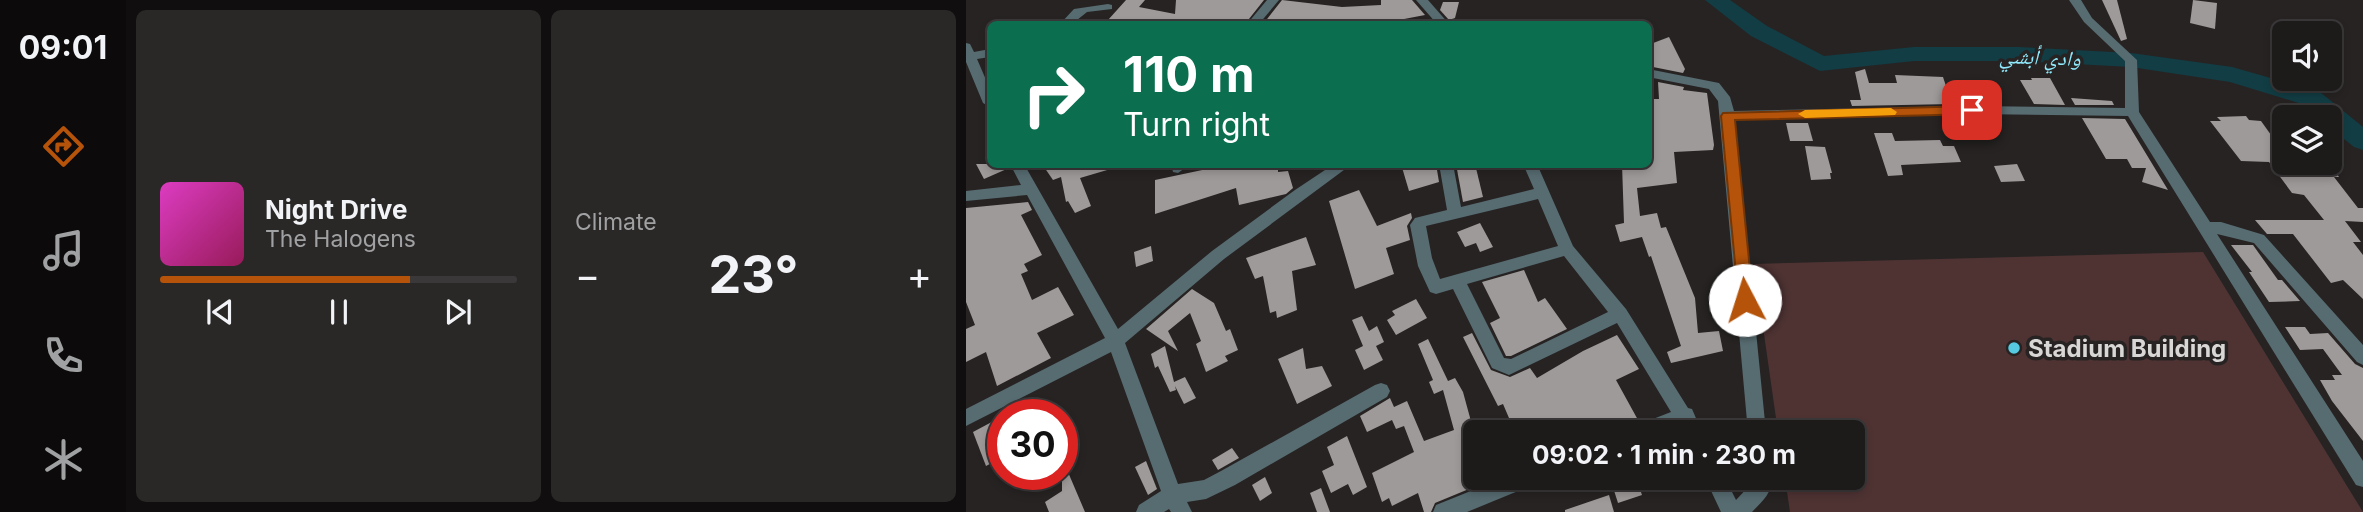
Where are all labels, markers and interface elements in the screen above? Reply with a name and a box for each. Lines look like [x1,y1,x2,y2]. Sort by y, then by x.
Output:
map controls [2272,21,2342,175]
button: sound [2272,21,2342,91]
text: 09:01 [19,28,107,67]
water label: وادي أبشي [1999,43,2081,75]
text: 110 m [1123,45,1255,104]
icon: right [1008,49,1099,140]
pin [1942,80,2002,140]
icon: arrive [1953,91,1991,129]
text: Turn right [1123,105,1270,144]
button: layers [2272,105,2342,175]
icon: directions [39,122,88,171]
text: Night Drive [265,194,407,225]
text: Climate [575,208,657,236]
text: The Halogens [265,225,416,253]
icon: music [39,226,88,275]
text: 23° [709,243,798,306]
text: − [575,252,600,298]
text: + [907,252,932,298]
position arrow [1708,263,1782,337]
icon: previous [201,293,239,331]
icon: pause [320,293,358,331]
icon: next [439,293,477,331]
icon: phone [39,331,88,380]
place label: Stadium Building [2028,334,2226,363]
marker: Stadium Building [2006,340,2022,356]
speed limit sign: 30 [987,399,1078,490]
icon: climate [39,435,88,484]
text: 09:02 · 1 min · 230 m [1532,439,1796,470]

